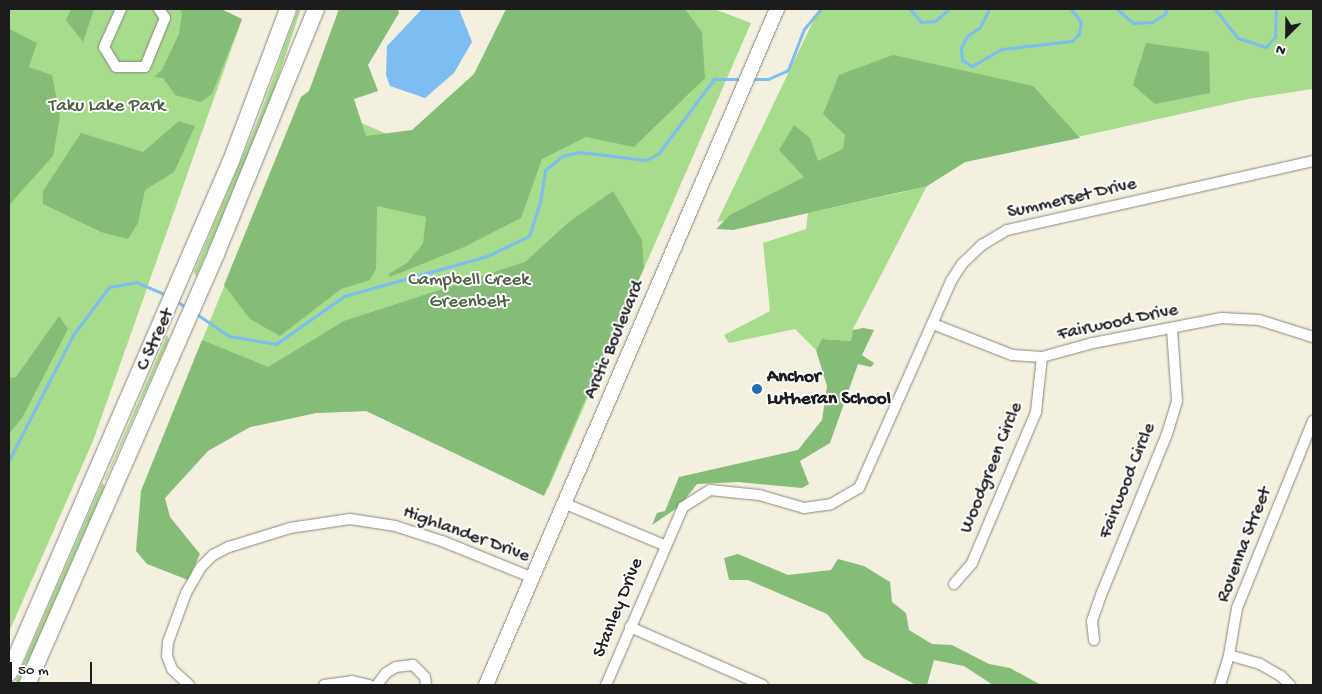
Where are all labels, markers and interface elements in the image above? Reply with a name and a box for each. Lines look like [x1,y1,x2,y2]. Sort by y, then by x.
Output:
north arrow [1262,10,1312,60]
text: N [1273,40,1288,59]
park label: Taku Lake Park [49,96,165,118]
street label: Summerset Drive [1005,173,1139,225]
park label: Campbell Creek Greenbelt [408,270,530,314]
street label: Arctic Boulevard [580,277,650,403]
street label: Fairwood Drive [1056,299,1180,347]
street label: C Street [132,305,180,375]
place label: Anchor Lutheran School [767,367,891,411]
marker: Anchor Lutheran School [751,383,763,395]
street label: Woodgreen Circle [955,399,1029,537]
street label: Fairwood Circle [1094,420,1162,542]
street label: Rovenna Street [1213,484,1277,606]
street label: Highlander Drive [399,501,533,569]
street label: Stanley Drive [589,555,649,661]
scale bar [12,652,95,684]
text: 50 m [18,662,49,680]

